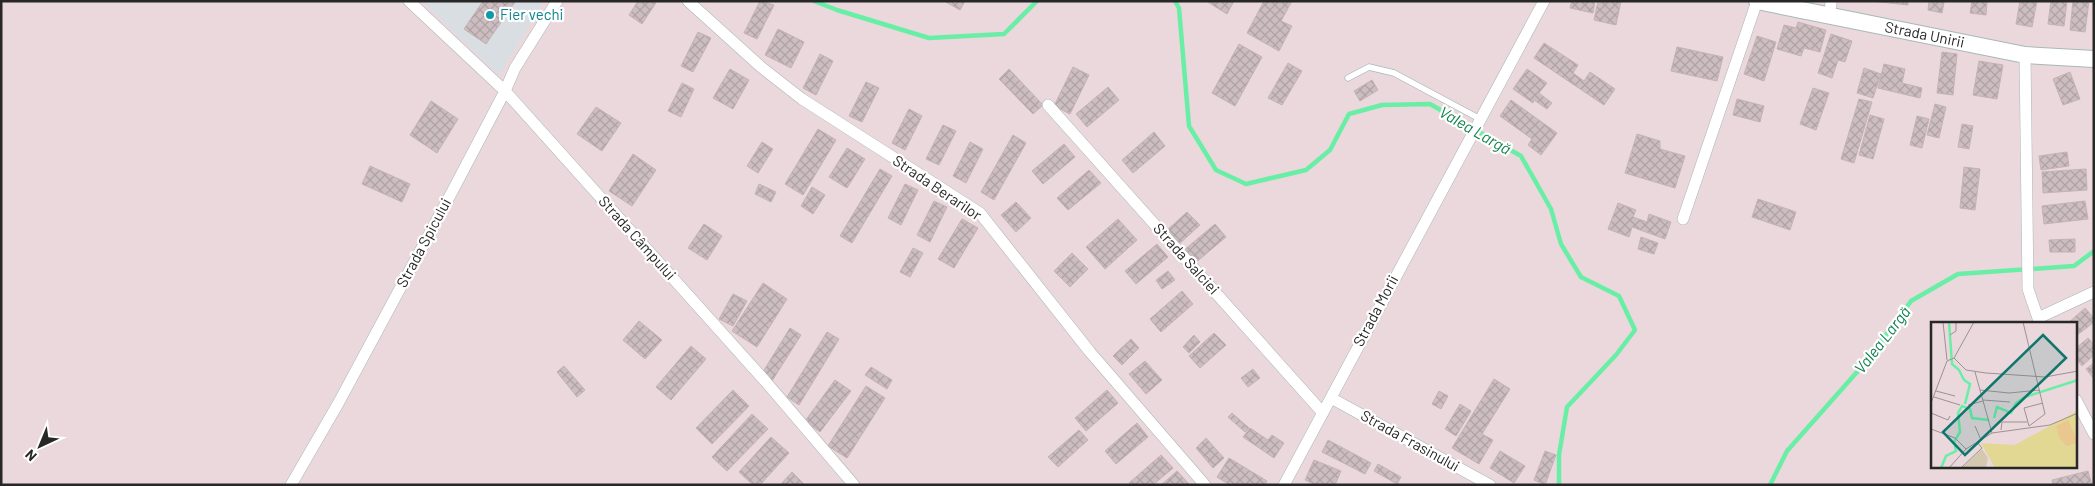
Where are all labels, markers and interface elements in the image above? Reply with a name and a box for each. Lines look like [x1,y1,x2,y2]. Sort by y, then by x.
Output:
place label: Fier vechi [500,5,563,23]
marker: Fier vechi [484,9,496,21]
street label: Strada Unirii [1883,17,1966,51]
water label: Valea Largă [1436,102,1514,158]
street label: Strada Berarilor [890,151,986,224]
street label: Strada Câmpului [595,192,680,283]
street label: Strada Spicului [392,195,454,290]
street label: Strada Salciei [1150,219,1223,298]
street label: Strada Morii [1349,272,1401,349]
water label: Valea Largă [1850,303,1914,377]
inset map [1931,322,2078,468]
street label: Strada Frasinului [1358,406,1463,475]
north arrow [15,421,65,471]
text: N [21,446,40,465]

